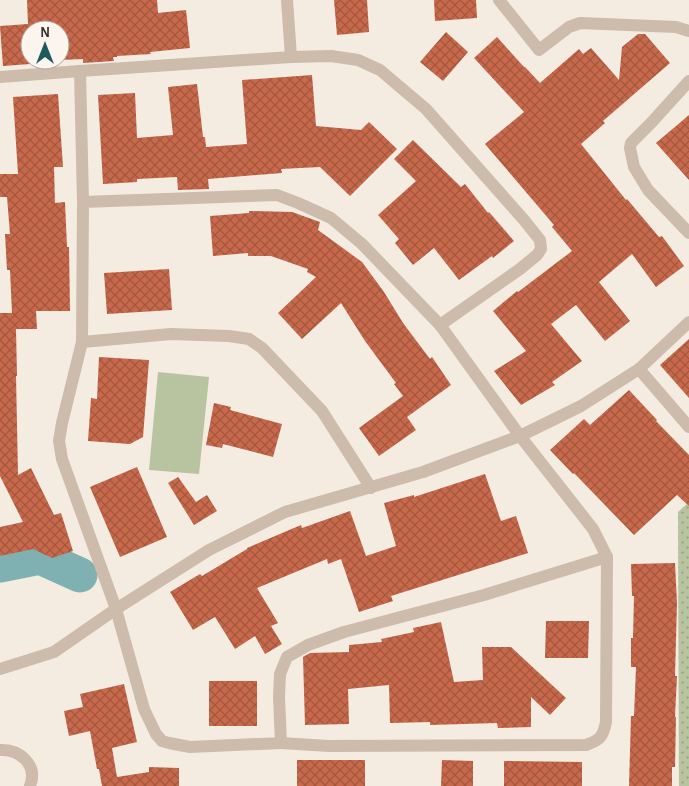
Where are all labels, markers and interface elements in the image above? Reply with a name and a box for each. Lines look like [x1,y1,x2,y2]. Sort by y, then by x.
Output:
north arrow [20,20,70,70]
text: N [40,26,50,40]

